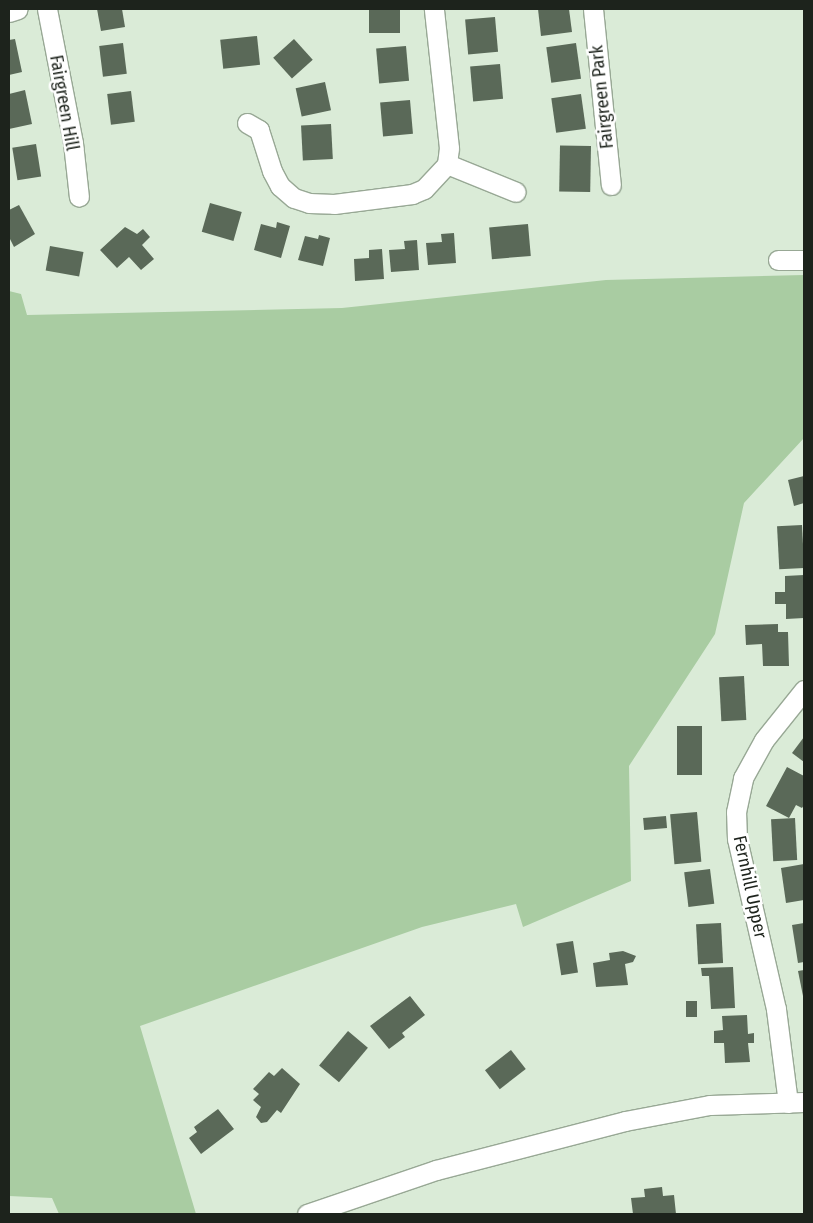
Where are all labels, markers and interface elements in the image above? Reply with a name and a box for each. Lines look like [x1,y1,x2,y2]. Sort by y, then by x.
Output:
street label: Fairgreen Park [586,44,618,150]
street label: Fairgreen Hill [45,53,83,153]
street label: Fernhill Upper [729,834,771,940]

